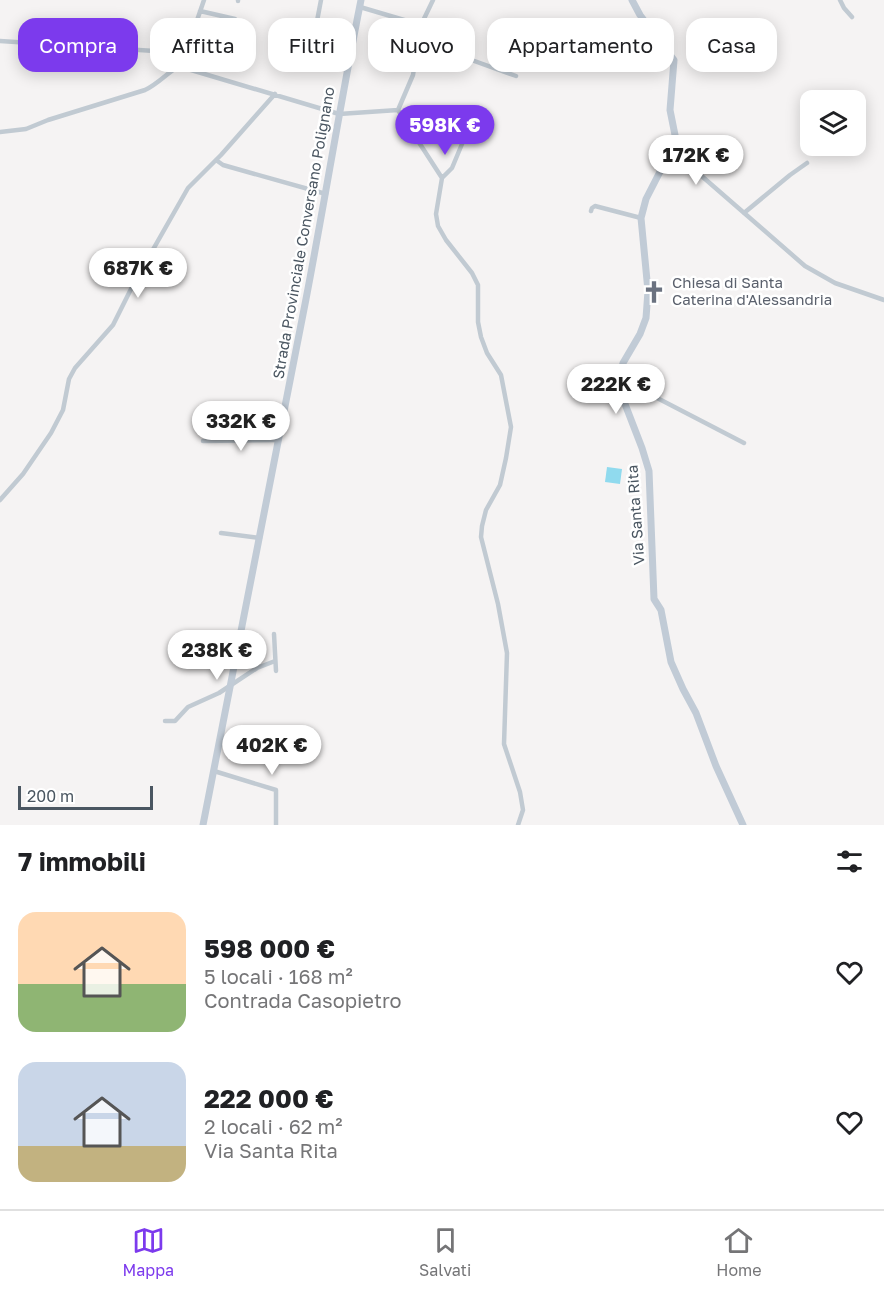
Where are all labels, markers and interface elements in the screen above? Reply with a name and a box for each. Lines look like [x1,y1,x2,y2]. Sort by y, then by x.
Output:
chip: Compra [18,18,138,72]
chip: Affitta [150,18,256,72]
chip: Filtri [268,18,356,72]
chip: Nuovo [368,18,475,72]
chip: Appartamento [487,18,674,72]
chip: Casa [686,18,777,72]
street label: Strada Provinciale Conversano Polignano [268,85,338,380]
map controls [800,90,866,156]
button: layers [800,90,866,156]
pin: 598K € [396,105,494,156]
text: 598K € [409,112,481,136]
pin: 172K € [647,135,745,186]
text: 172K € [663,142,730,166]
pin: 687K € [89,248,187,299]
text: 687K € [103,255,173,279]
place label: Chiesa di Santa Caterina d'Alessandria [672,273,832,308]
church icon: Chiesa di Santa Caterina d'Alessandria [641,279,667,305]
pin: 222K € [567,364,665,415]
text: 222K € [581,371,651,395]
pin: 332K € [192,401,290,452]
text: 332K € [206,408,276,432]
street label: Via Santa Rita [623,464,647,566]
pin: 238K € [168,630,266,681]
text: 238K € [182,637,252,661]
pin: 402K € [223,725,321,776]
text: 402K € [236,732,308,756]
scale bar [18,783,153,810]
text: 200 m [27,786,74,806]
icon: filters [833,845,866,878]
text: 7 immobili [18,846,146,877]
text: 598 000 € [204,933,335,964]
icon: home [66,936,138,1008]
icon: heart [833,956,866,989]
text: 5 locali · 168 m² [204,964,353,988]
text: Contrada Casopietro [204,988,402,1012]
text: 222 000 € [204,1083,334,1114]
icon: home [66,1086,138,1158]
icon: heart [833,1106,866,1139]
text: 2 locali · 62 m² [204,1114,342,1138]
text: Via Santa Rita [204,1138,338,1162]
tab: Mappa [123,1224,174,1280]
tab: Salvati [419,1224,471,1280]
tab: Home [716,1224,761,1280]

